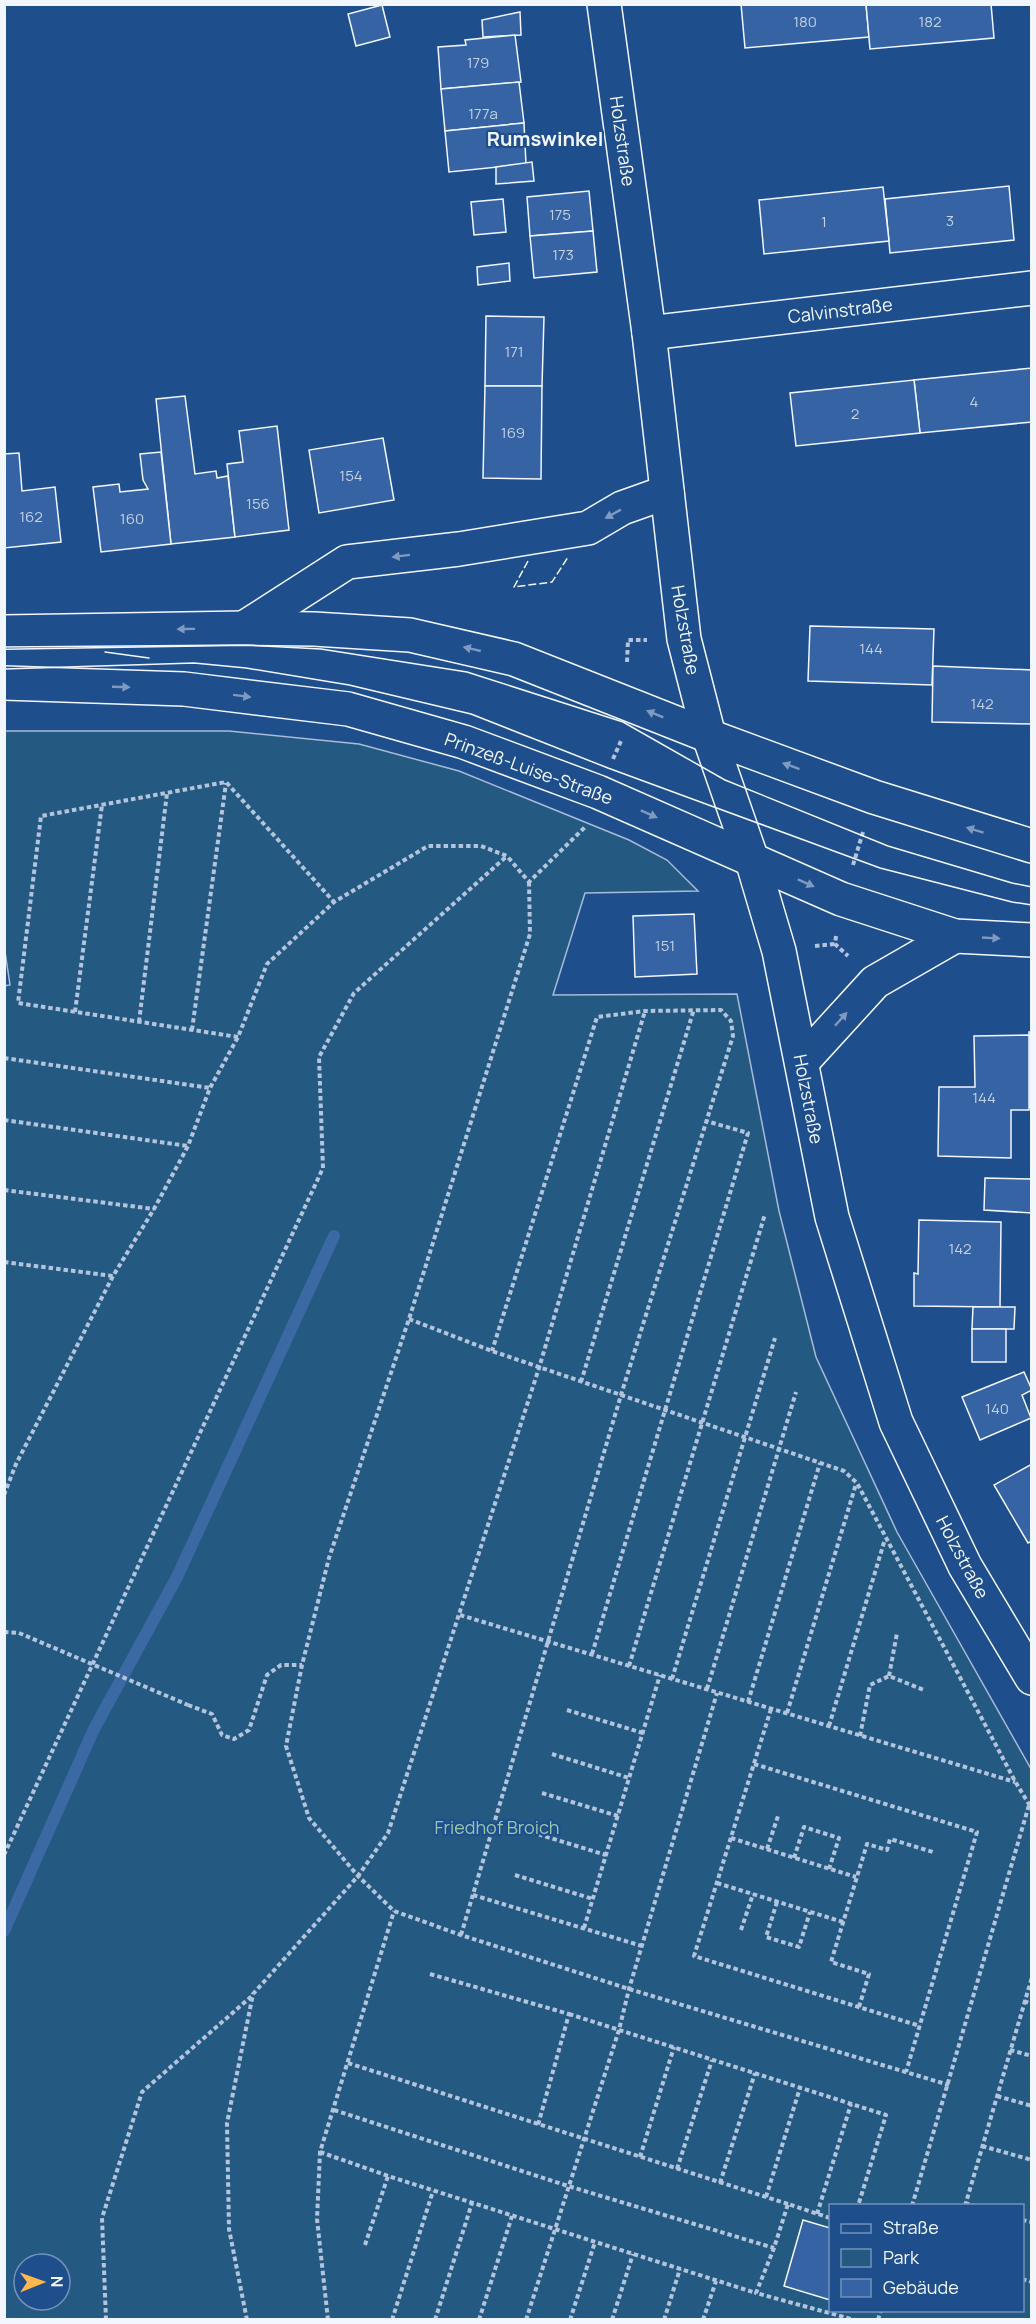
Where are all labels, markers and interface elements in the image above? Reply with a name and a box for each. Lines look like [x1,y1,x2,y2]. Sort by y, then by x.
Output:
house number: 180 [793,11,817,32]
house number: 182 [918,11,942,32]
house number: 179 [467,52,489,73]
street label: Holzstraße [605,94,641,188]
house number: 177a [468,103,498,124]
district label: Rumswinkel [487,125,603,152]
house number: 175 [549,204,571,225]
house number: 3 [946,210,954,231]
house number: 1 [821,211,827,232]
house number: 173 [552,244,574,265]
street label: Calvinstraße [786,292,894,328]
house number: 171 [504,341,524,362]
house number: 4 [970,391,979,412]
house number: 2 [851,403,859,424]
house number: 169 [501,422,525,443]
house number: 154 [339,465,363,486]
house number: 156 [246,493,270,514]
house number: 162 [19,506,43,527]
house number: 160 [120,508,144,529]
one-way arrow [604,509,621,519]
one-way arrow [392,551,411,560]
street label: Holzstraße [666,583,706,677]
one-way arrow [176,624,195,634]
house number: 144 [859,638,883,659]
one-way arrow [462,644,481,654]
one-way arrow [112,683,131,692]
one-way arrow [232,691,251,701]
house number: 142 [970,693,994,714]
one-way arrow [646,709,664,718]
street label: Prinzeß-Luise-Straße [442,726,616,810]
one-way arrow [782,761,800,771]
one-way arrow [640,810,657,819]
one-way arrow [966,824,984,834]
one-way arrow [797,878,815,888]
one-way arrow [982,933,1001,942]
house number: 151 [655,935,675,956]
one-way arrow [834,1012,847,1027]
street label: Holzstraße [789,1052,829,1146]
house number: 144 [972,1087,996,1108]
house number: 142 [948,1238,972,1259]
house number: 140 [985,1398,1009,1419]
street label: Holzstraße [931,1511,995,1603]
park label: Friedhof Broich [434,1815,560,1839]
legend [829,2204,1024,2312]
text: Straße [883,2215,939,2239]
text: Park [883,2245,920,2269]
north arrow [12,2252,72,2312]
text: Gebäude [883,2275,959,2299]
text: N [46,2276,68,2288]

